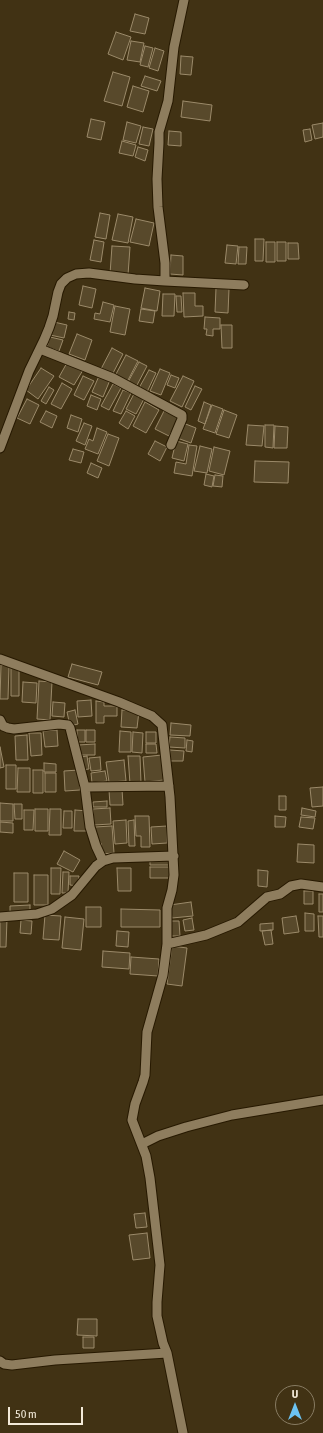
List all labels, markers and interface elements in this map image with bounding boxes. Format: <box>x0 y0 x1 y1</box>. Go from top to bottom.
north arrow <box>275 1385 315 1425</box>
text: U <box>292 1388 298 1400</box>
scale bar <box>10 1399 85 1425</box>
text: 50 m <box>15 1407 37 1421</box>

